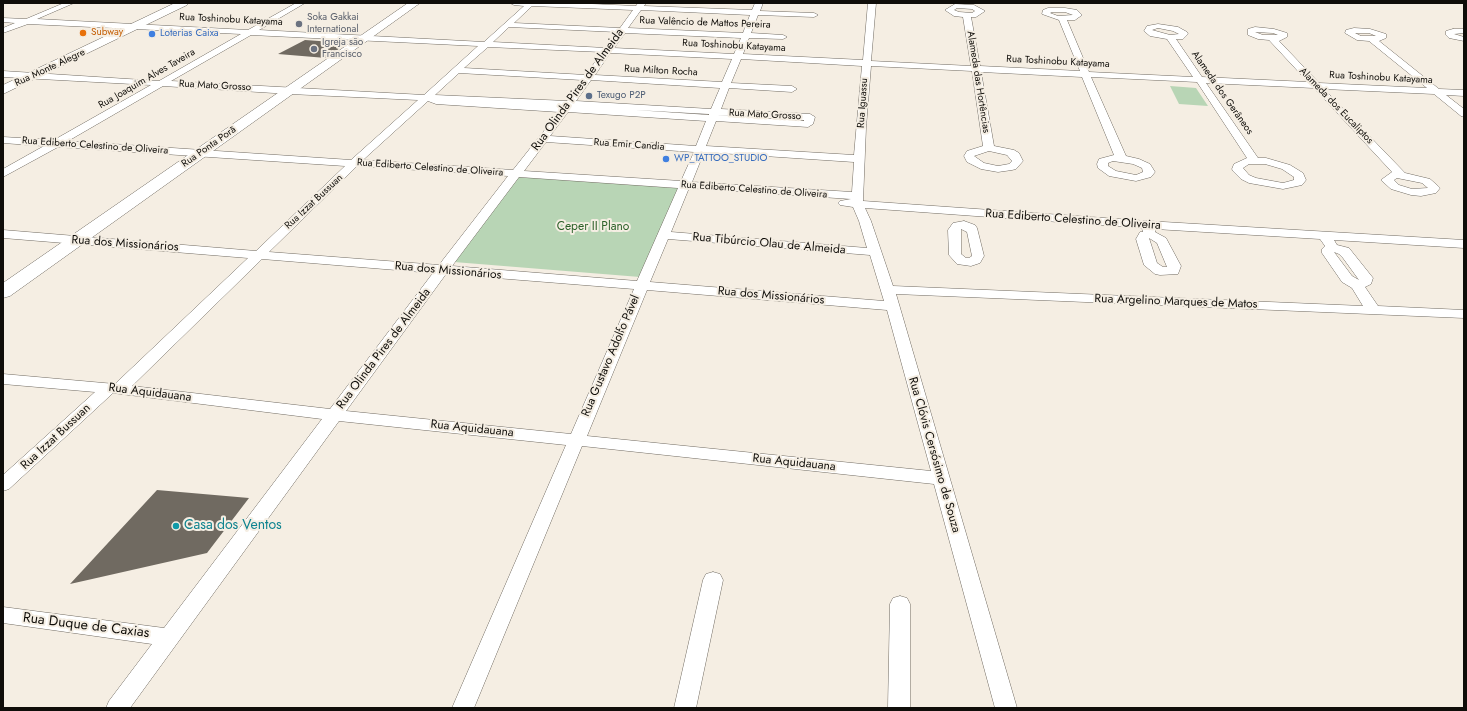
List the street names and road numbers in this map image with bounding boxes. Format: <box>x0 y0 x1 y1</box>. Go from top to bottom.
street label: Rua Toshinobu Katayama <box>179 11 283 29</box>
street label: Rua Valêncio de Mattos Pereira <box>639 15 771 31</box>
street label: Rua Olinda Pires de Almeida <box>529 26 627 154</box>
street label: Alameda das Hortências <box>964 30 992 134</box>
street label: Rua Toshinobu Katayama <box>682 37 786 55</box>
street label: Rua Monte Alegre <box>13 46 87 90</box>
street label: Rua Joaquim Alves Taveira <box>97 46 197 112</box>
street label: Alameda dos Gerâneos <box>1189 49 1255 137</box>
street label: Rua Toshinobu Katayama <box>1006 53 1110 71</box>
street label: Rua Milton Rocha <box>624 63 698 79</box>
street label: Alameda dos Eucaliptos <box>1297 65 1375 147</box>
street label: Rua Toshinobu Katayama <box>1329 69 1433 87</box>
street label: Rua Mato Grosso <box>179 78 251 94</box>
street label: Rua Iguassu <box>855 78 871 128</box>
street label: Rua Mato Grosso <box>729 107 801 123</box>
street label: Rua Ponta Porã <box>179 124 239 170</box>
street label: Rua Ediberto Celestino de Oliveira <box>21 135 169 157</box>
street label: Rua Emir Candia <box>593 137 665 153</box>
street label: Rua Ediberto Celestino de Oliveira <box>356 157 504 179</box>
street label: Rua Izzat Bussuan <box>282 172 346 232</box>
street label: Rua Ediberto Celestino de Oliveira <box>680 179 828 201</box>
street label: Rua Ediberto Celestino de Oliveira <box>985 207 1161 233</box>
street label: Rua Tibúrcio Olau de Almeida <box>692 230 846 258</box>
street label: Rua dos Missionários <box>71 233 179 255</box>
street label: Rua dos Missionários <box>394 259 502 283</box>
street label: Rua dos Missionários <box>717 284 825 308</box>
street label: Rua Olinda Pires de Almeida <box>334 286 434 412</box>
street label: Rua Argelino Marques de Matos <box>1094 292 1258 312</box>
street label: Rua Gustavo Adolfo Pável <box>579 293 643 419</box>
street label: Rua Clóvis Cersósimo de Souza <box>905 375 963 535</box>
street label: Rua Aquidauana <box>108 381 192 405</box>
street label: Rua Izzat Bussuan <box>18 401 94 473</box>
street label: Rua Aquidauana <box>430 417 514 441</box>
street label: Rua Aquidauana <box>752 451 836 475</box>
street label: Rua Duque de Caxias <box>22 610 150 642</box>

